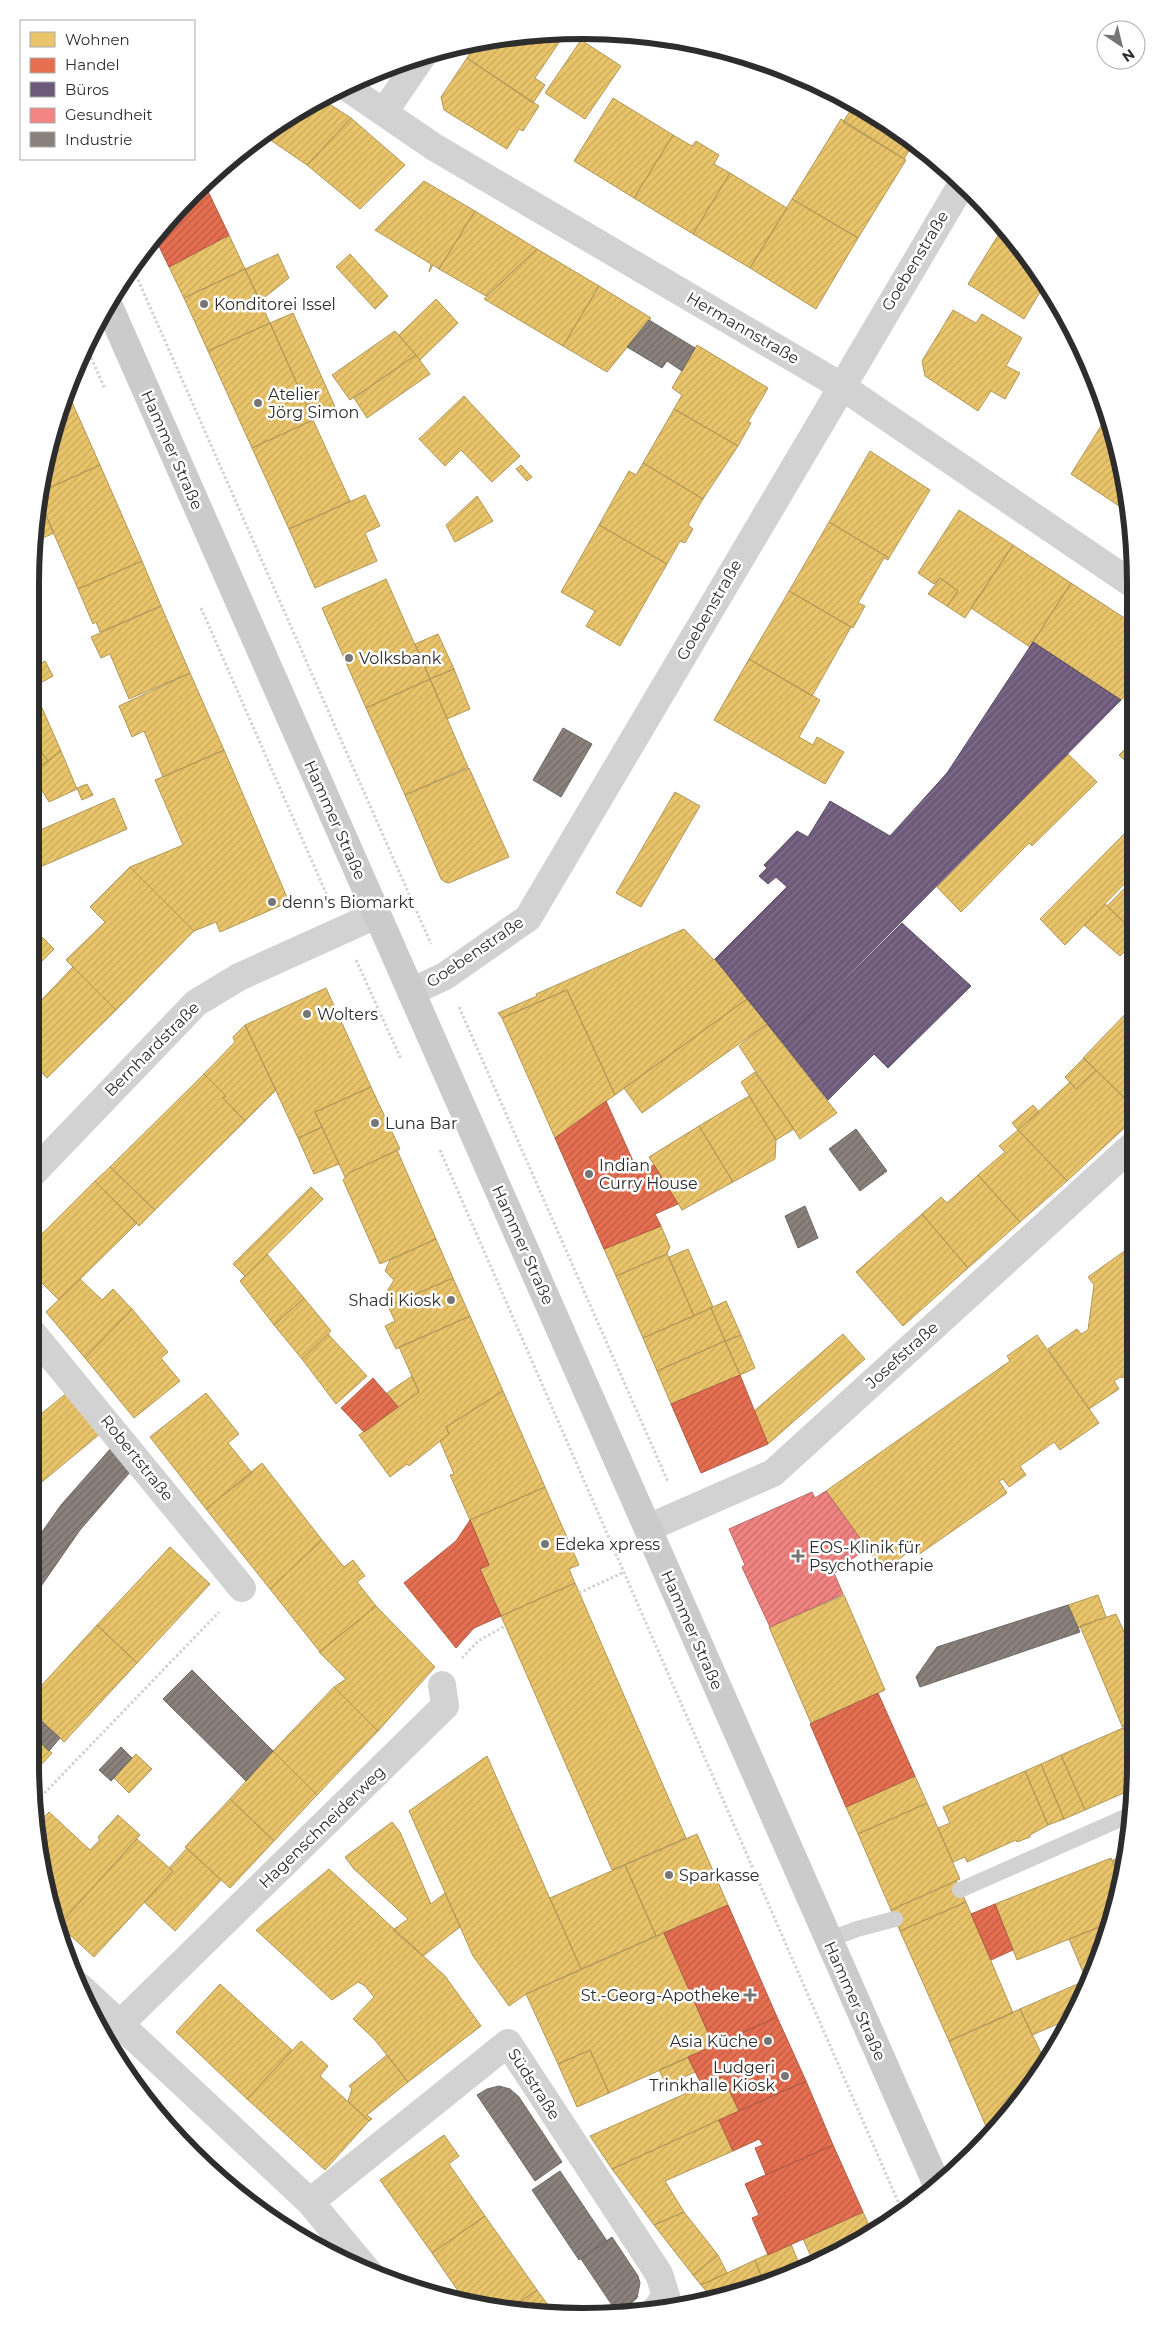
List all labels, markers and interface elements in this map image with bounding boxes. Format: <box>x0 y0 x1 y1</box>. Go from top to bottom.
legend <box>20 20 195 160</box>
north arrow <box>1096 20 1146 70</box>
text: Wohnen <box>65 30 130 49</box>
text: N <box>1119 45 1138 66</box>
text: Handel <box>65 55 119 74</box>
text: Büros <box>65 80 109 99</box>
text: Gesundheit <box>65 105 153 124</box>
text: Industrie <box>65 130 132 149</box>
street label: Goebenstraße <box>878 208 952 314</box>
street label: Hermannstraße <box>683 288 803 368</box>
place label: Konditorei Issel <box>214 295 336 314</box>
marker: Konditorei Issel <box>198 298 210 310</box>
place label: Atelier Jörg Simon <box>267 385 359 422</box>
street label: Hammer Straße <box>137 387 207 513</box>
marker: Atelier Jörg Simon <box>252 397 264 409</box>
street label: Goebenstraße <box>672 556 746 664</box>
place label: Volksbank <box>359 649 442 668</box>
marker: Volksbank <box>343 652 355 664</box>
street label: Hammer Straße <box>300 757 370 883</box>
place label: denn's Biomarkt <box>282 893 415 912</box>
marker: denn's Biomarkt <box>266 896 278 908</box>
street label: Goebenstraße <box>423 912 527 992</box>
street label: Bernhardstraße <box>101 998 203 1100</box>
place label: Wolters <box>317 1005 378 1024</box>
marker: Wolters <box>301 1008 313 1020</box>
place label: Luna Bar <box>385 1114 457 1133</box>
marker: Luna Bar <box>369 1117 381 1129</box>
place label: Indian Curry House <box>599 1156 698 1193</box>
marker: Indian Curry House <box>583 1168 595 1180</box>
street label: Hammer Straße <box>488 1182 558 1308</box>
place label: Shadi Kiosk <box>348 1291 441 1310</box>
marker: Shadi Kiosk <box>445 1294 457 1306</box>
street label: Josefstraße <box>861 1318 942 1393</box>
street label: Robertstraße <box>97 1411 177 1505</box>
place label: Edeka xpress <box>555 1535 660 1554</box>
marker: Edeka xpress <box>539 1538 551 1550</box>
place label: EOS-Klinik für Psychotherapie <box>809 1538 933 1575</box>
marker: EOS-Klinik für Psychotherapie <box>791 1549 805 1563</box>
street label: Hammer Straße <box>657 1567 727 1693</box>
street label: Hagenschneiderweg <box>255 1762 389 1892</box>
place label: Sparkasse <box>679 1866 760 1885</box>
marker: Sparkasse <box>663 1869 675 1881</box>
street label: Hammer Straße <box>820 1938 890 2064</box>
place label: St.-Georg-Apotheke <box>581 1986 740 2005</box>
marker: St.-Georg-Apotheke <box>744 1989 756 2001</box>
place label: Asia Küche <box>670 2032 758 2051</box>
marker: Asia Küche <box>762 2035 774 2047</box>
street label: Südstraße <box>504 2045 564 2123</box>
place label: Ludgeri Trinkhalle Kiosk <box>649 2058 775 2095</box>
marker: Ludgeri Trinkhalle Kiosk <box>779 2070 791 2082</box>

